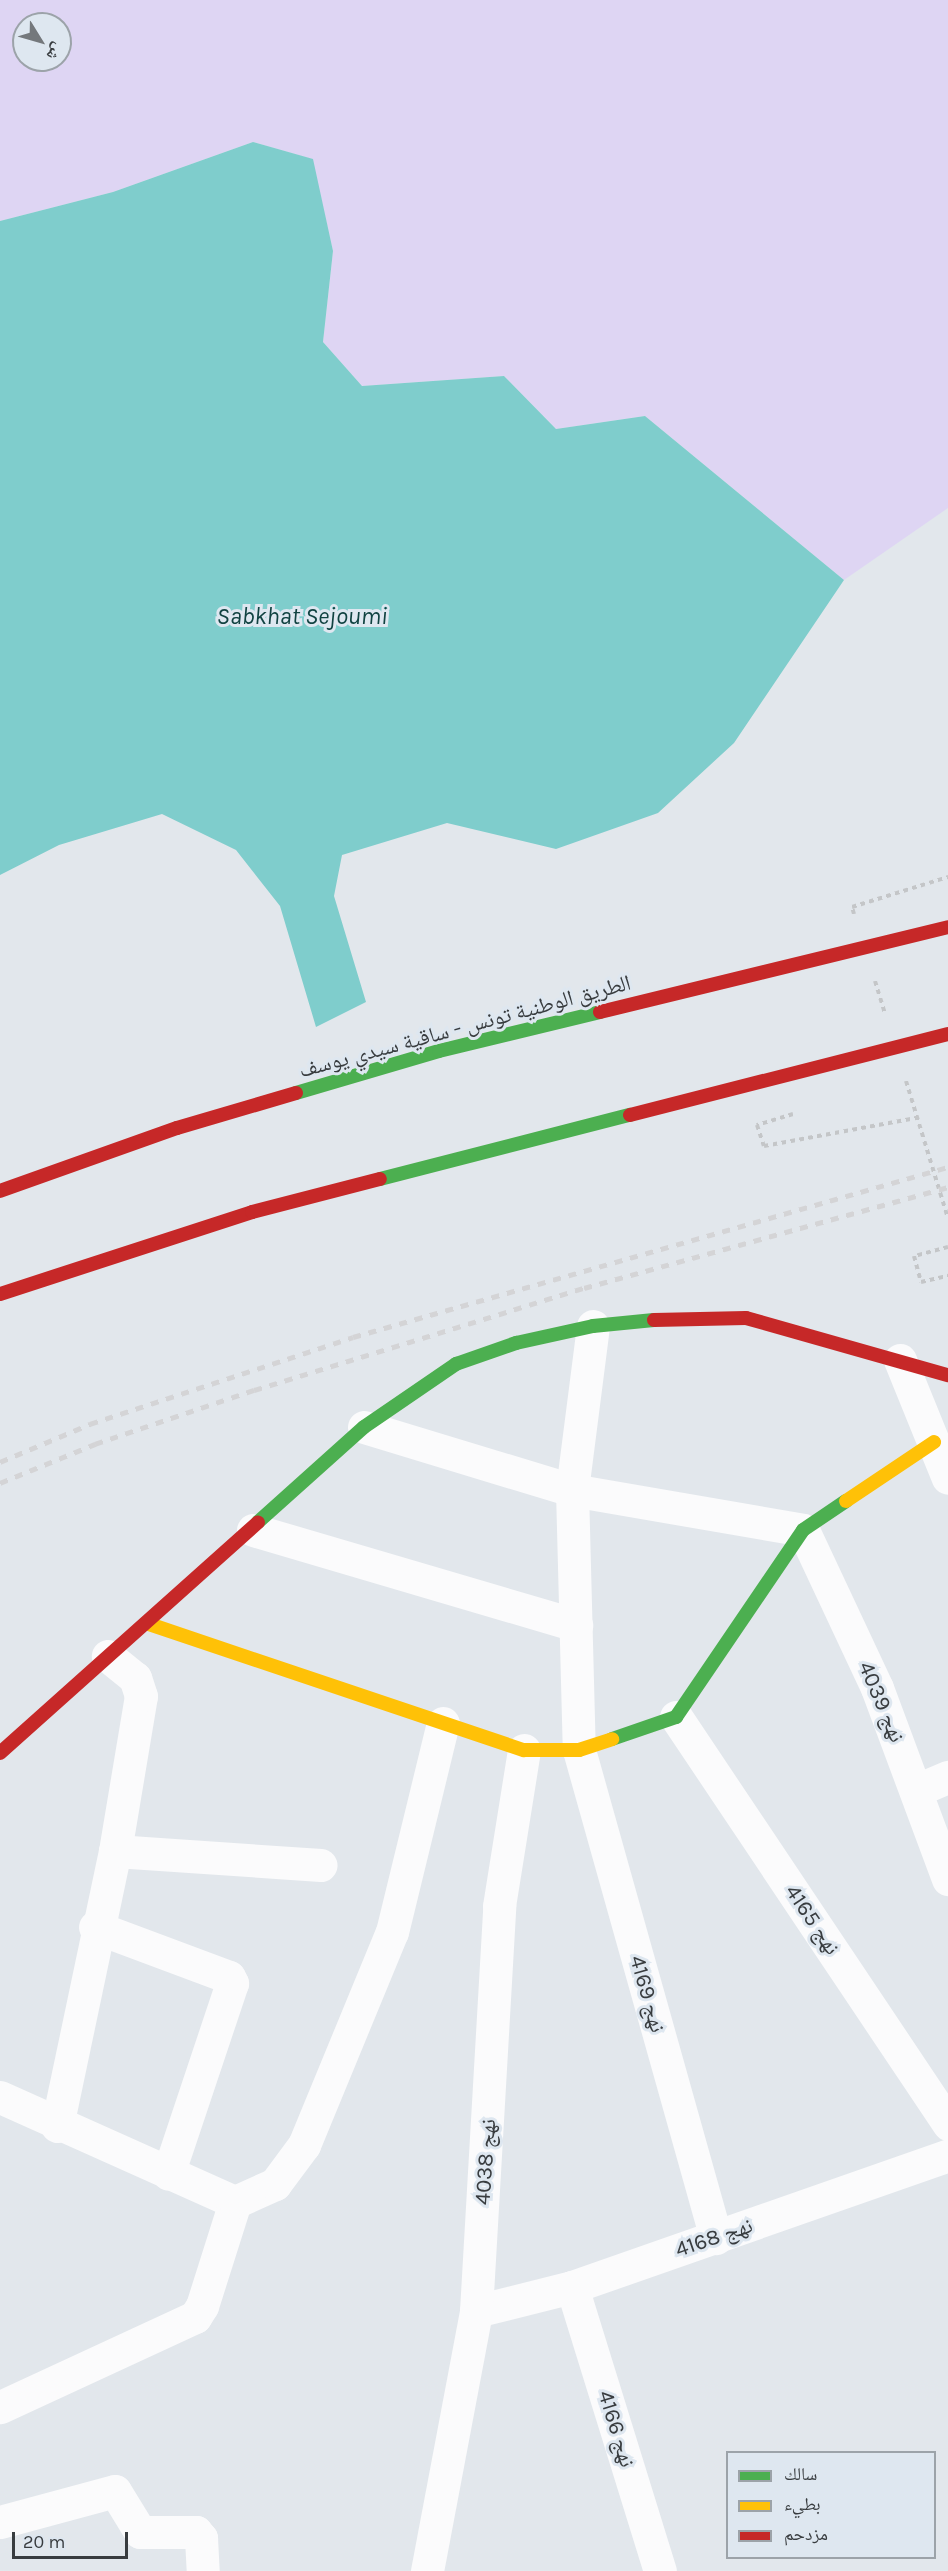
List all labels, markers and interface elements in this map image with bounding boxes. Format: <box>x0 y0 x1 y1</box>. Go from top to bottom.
north arrow <box>12 12 72 72</box>
text: ش <box>42 39 68 64</box>
water label: Sabkhat Sejoumi <box>217 603 387 631</box>
street label: الطريق الوطنية تونس - ساقية سيدي يوسف <box>296 970 634 1084</box>
street label: نهج 4039 <box>852 1658 910 1746</box>
street label: نهج 4165 <box>779 1880 845 1960</box>
street label: نهج 4169 <box>623 1952 671 2036</box>
street label: نهج 4038 <box>470 2118 502 2206</box>
street label: نهج 4168 <box>672 2212 756 2264</box>
street label: نهج 4166 <box>592 2387 640 2471</box>
legend <box>726 2451 936 2559</box>
text: سالك <box>784 2463 817 2485</box>
text: بطيء <box>784 2493 821 2515</box>
scale bar <box>15 2520 130 2558</box>
text: مزدحم <box>784 2523 828 2545</box>
text: 20 m <box>23 2531 65 2553</box>

